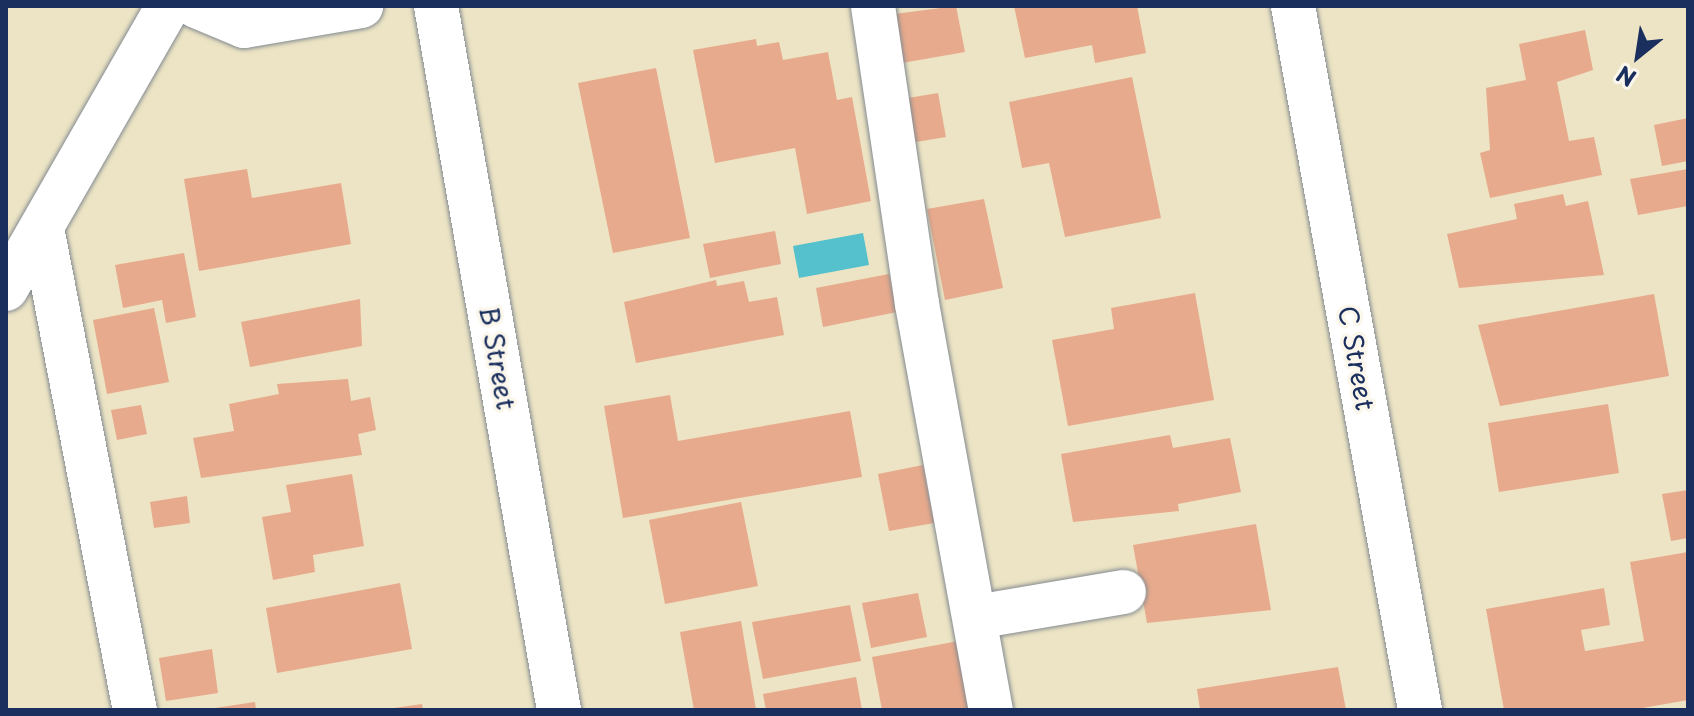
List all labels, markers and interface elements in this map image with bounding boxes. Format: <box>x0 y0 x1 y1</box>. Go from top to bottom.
north arrow <box>1598 16 1678 96</box>
text: N <box>1610 59 1642 96</box>
street label: C Street <box>1332 303 1382 413</box>
street label: B Street <box>474 304 522 412</box>

